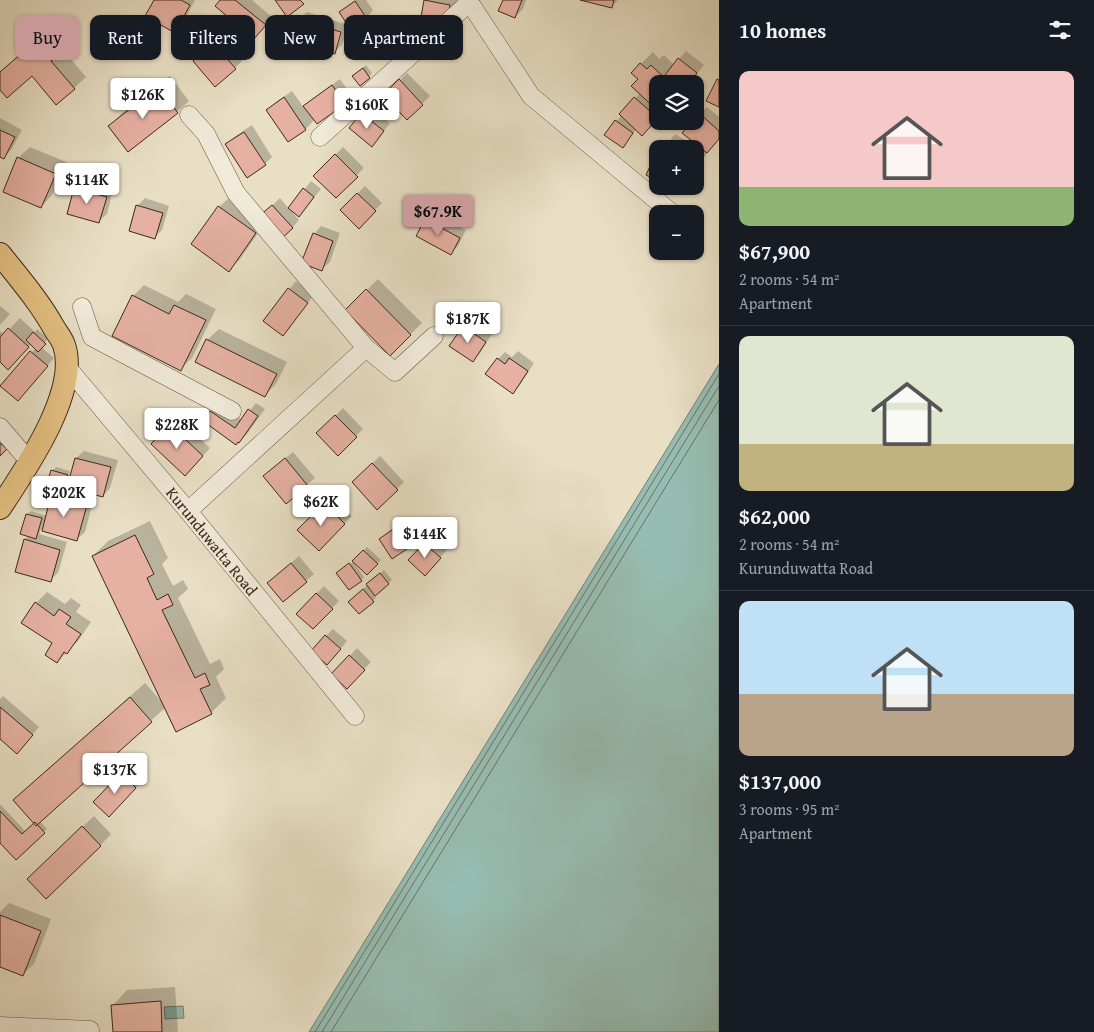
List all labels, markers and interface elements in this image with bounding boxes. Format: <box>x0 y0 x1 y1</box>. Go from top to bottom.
chip: Buy <box>15 15 80 60</box>
chip: Rent <box>90 15 161 60</box>
chip: Filters <box>171 15 255 60</box>
chip: New <box>265 15 334 60</box>
chip: Apartment <box>344 15 463 60</box>
text: 10 homes <box>739 15 826 46</box>
icon: filters <box>1046 16 1074 44</box>
map controls <box>649 75 704 260</box>
button: layers <box>649 75 704 130</box>
pin: $126K <box>108 78 178 120</box>
text: $126K <box>121 82 165 106</box>
pin: $160K <box>332 88 402 130</box>
text: $160K <box>345 92 389 116</box>
icon: home <box>862 103 952 193</box>
button: + <box>649 140 704 195</box>
pin: $114K <box>52 162 122 205</box>
text: $114K <box>65 167 109 191</box>
pin: $67.9K <box>397 194 479 237</box>
text: $67.9K <box>414 199 462 223</box>
button: − <box>649 205 704 260</box>
text: $67,900 <box>739 236 810 267</box>
text: 2 rooms · 54 m² <box>739 267 839 291</box>
text: Apartment <box>739 291 812 315</box>
pin: $187K <box>433 302 503 344</box>
text: $187K <box>446 306 490 330</box>
icon: home <box>862 369 952 459</box>
pin: $228K <box>142 408 212 450</box>
text: $228K <box>155 412 199 436</box>
pin: $202K <box>29 476 99 518</box>
text: $202K <box>42 480 86 504</box>
street label: Kurunduwatta Road <box>160 481 264 601</box>
pin: $62K <box>291 484 351 527</box>
text: $62K <box>304 489 338 513</box>
text: $62,000 <box>739 501 810 532</box>
pin: $144K <box>390 516 460 559</box>
text: $144K <box>403 521 447 545</box>
text: 2 rooms · 54 m² <box>739 532 839 556</box>
text: Kurunduwatta Road <box>739 556 873 580</box>
icon: home <box>862 634 952 724</box>
pin: $137K <box>80 752 150 795</box>
text: $137K <box>93 757 137 781</box>
text: $137,000 <box>739 766 821 797</box>
text: 3 rooms · 95 m² <box>739 797 839 821</box>
text: Apartment <box>739 821 812 845</box>

